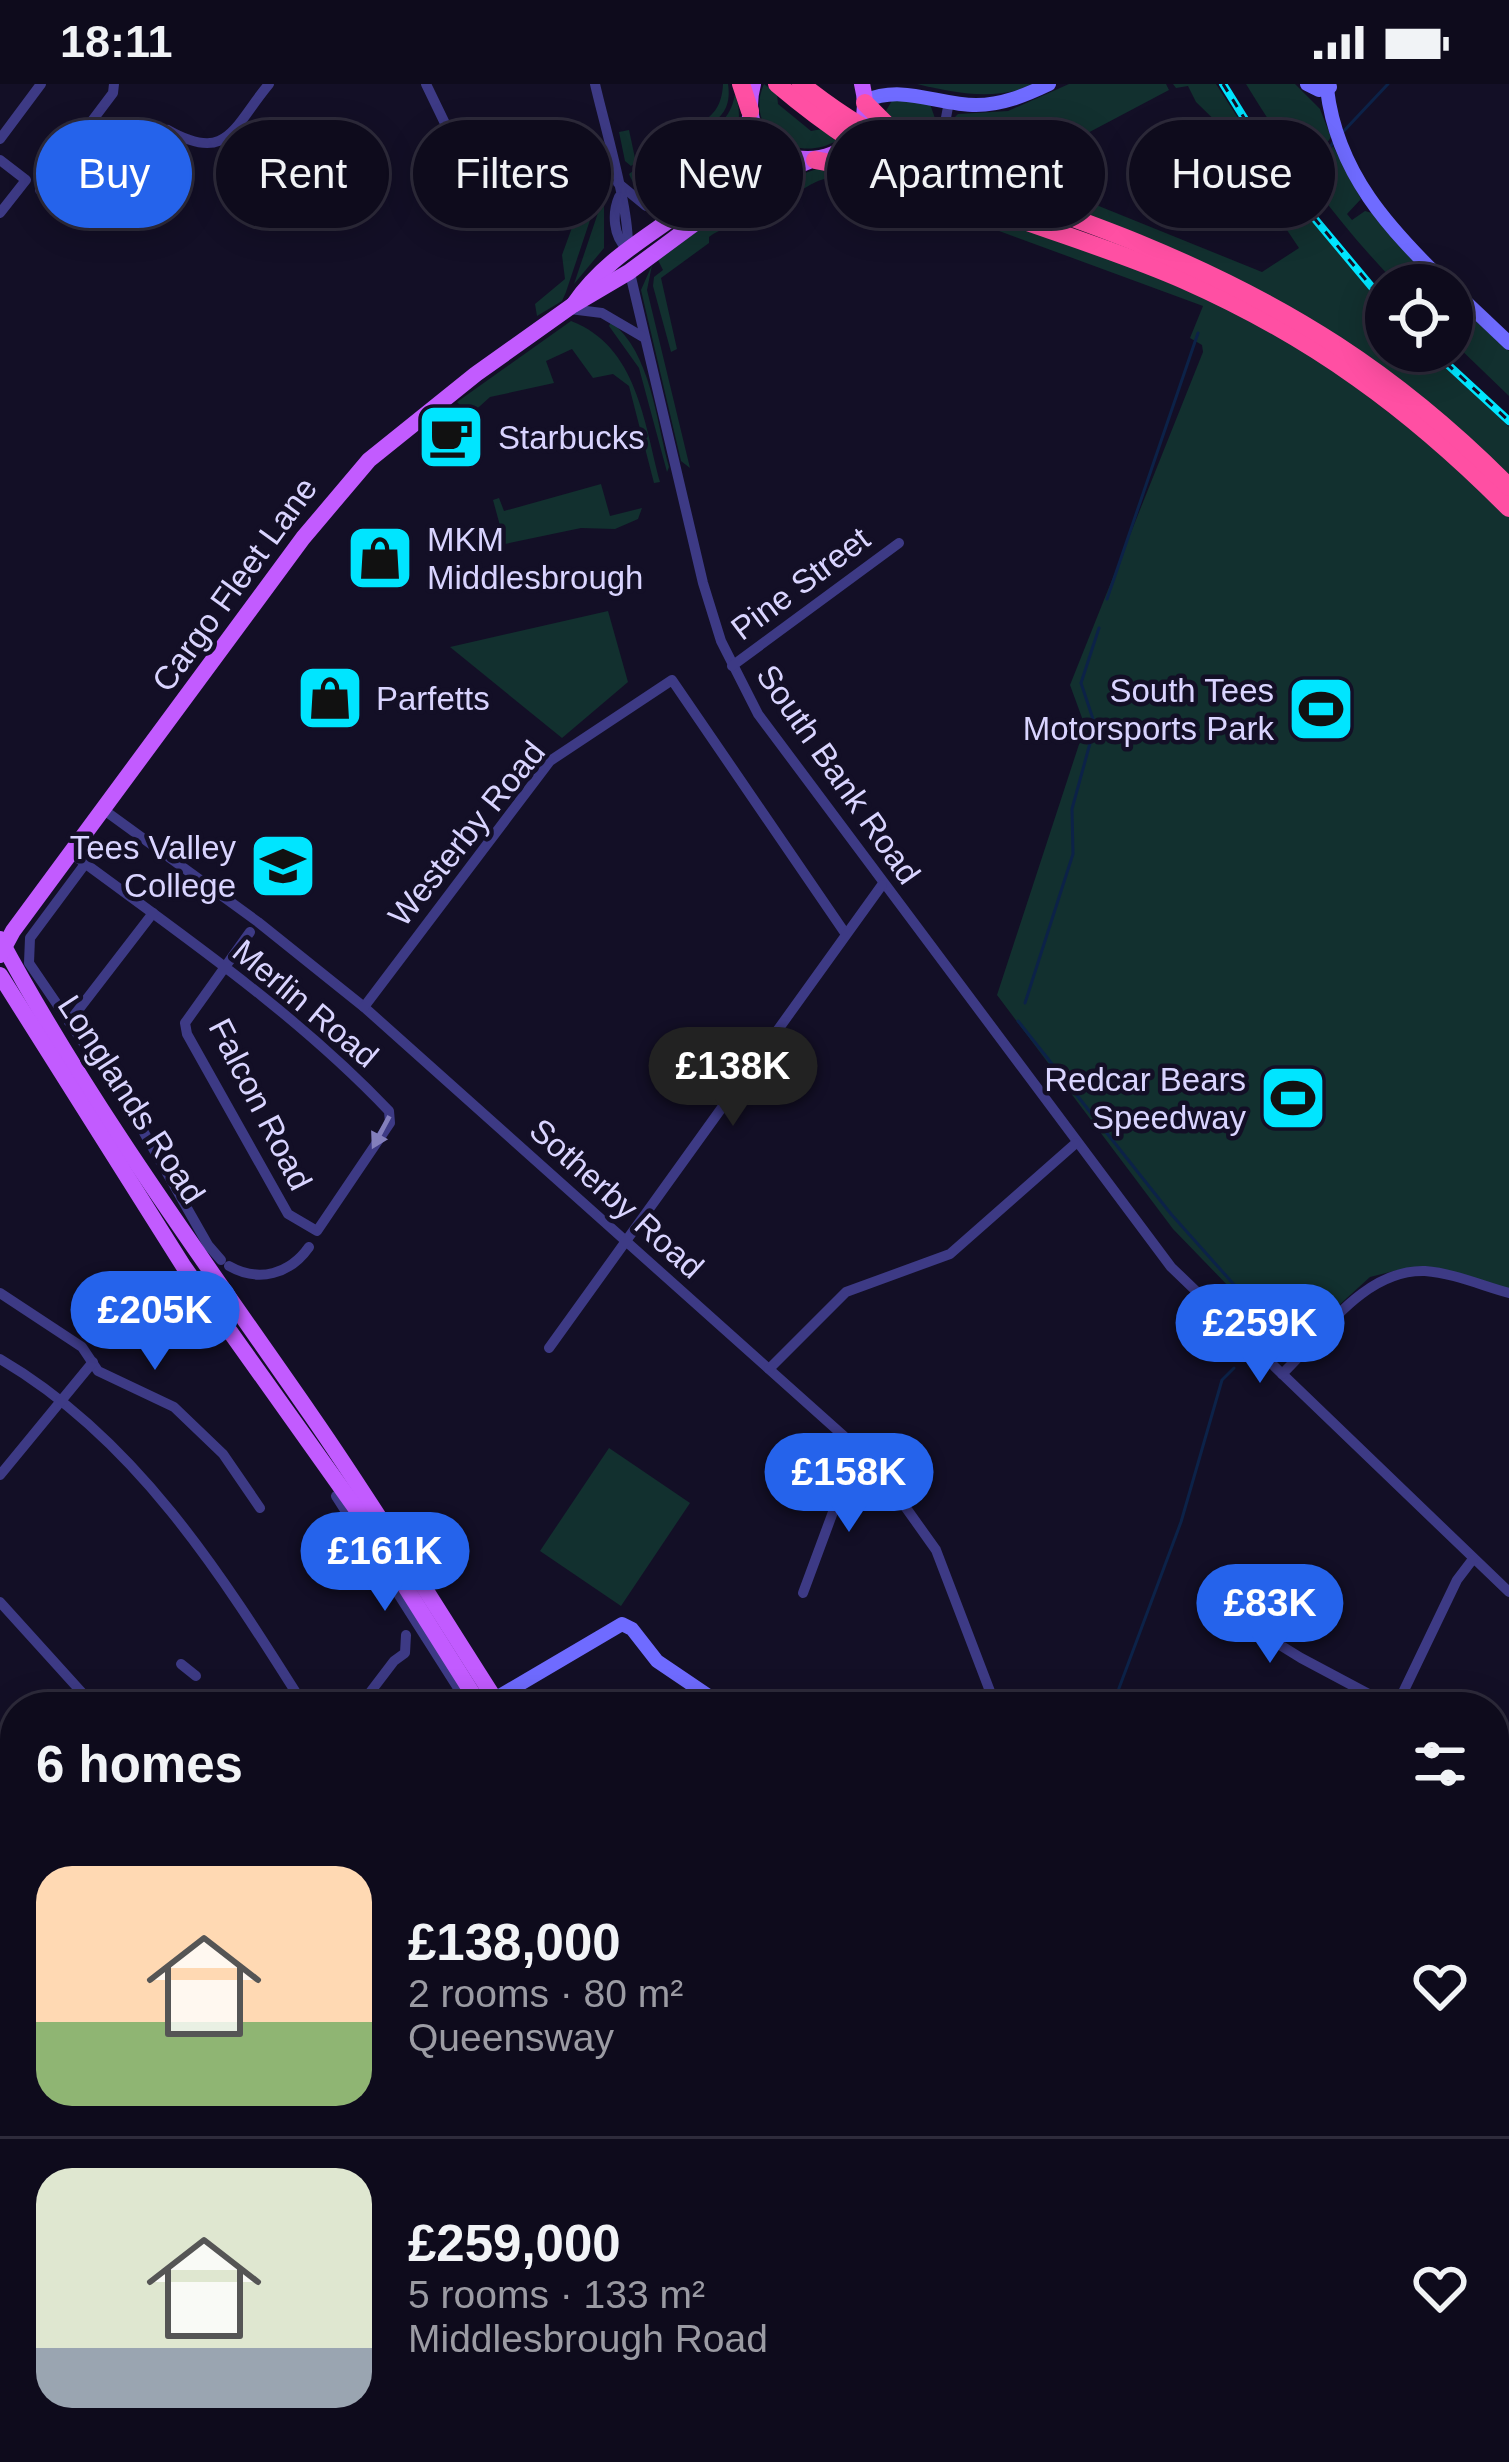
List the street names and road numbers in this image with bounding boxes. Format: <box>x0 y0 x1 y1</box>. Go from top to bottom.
street label: Cargo Fleet Lane <box>144 470 324 698</box>
street label: Pine Street <box>724 519 877 647</box>
street label: South Bank Road <box>749 658 928 891</box>
street label: Westerby Road <box>381 734 552 933</box>
street label: Merlin Road <box>226 932 386 1075</box>
street label: Longlands Road <box>51 988 213 1210</box>
street label: Falcon Road <box>202 1012 320 1196</box>
street label: Sotherby Road <box>522 1111 711 1286</box>

